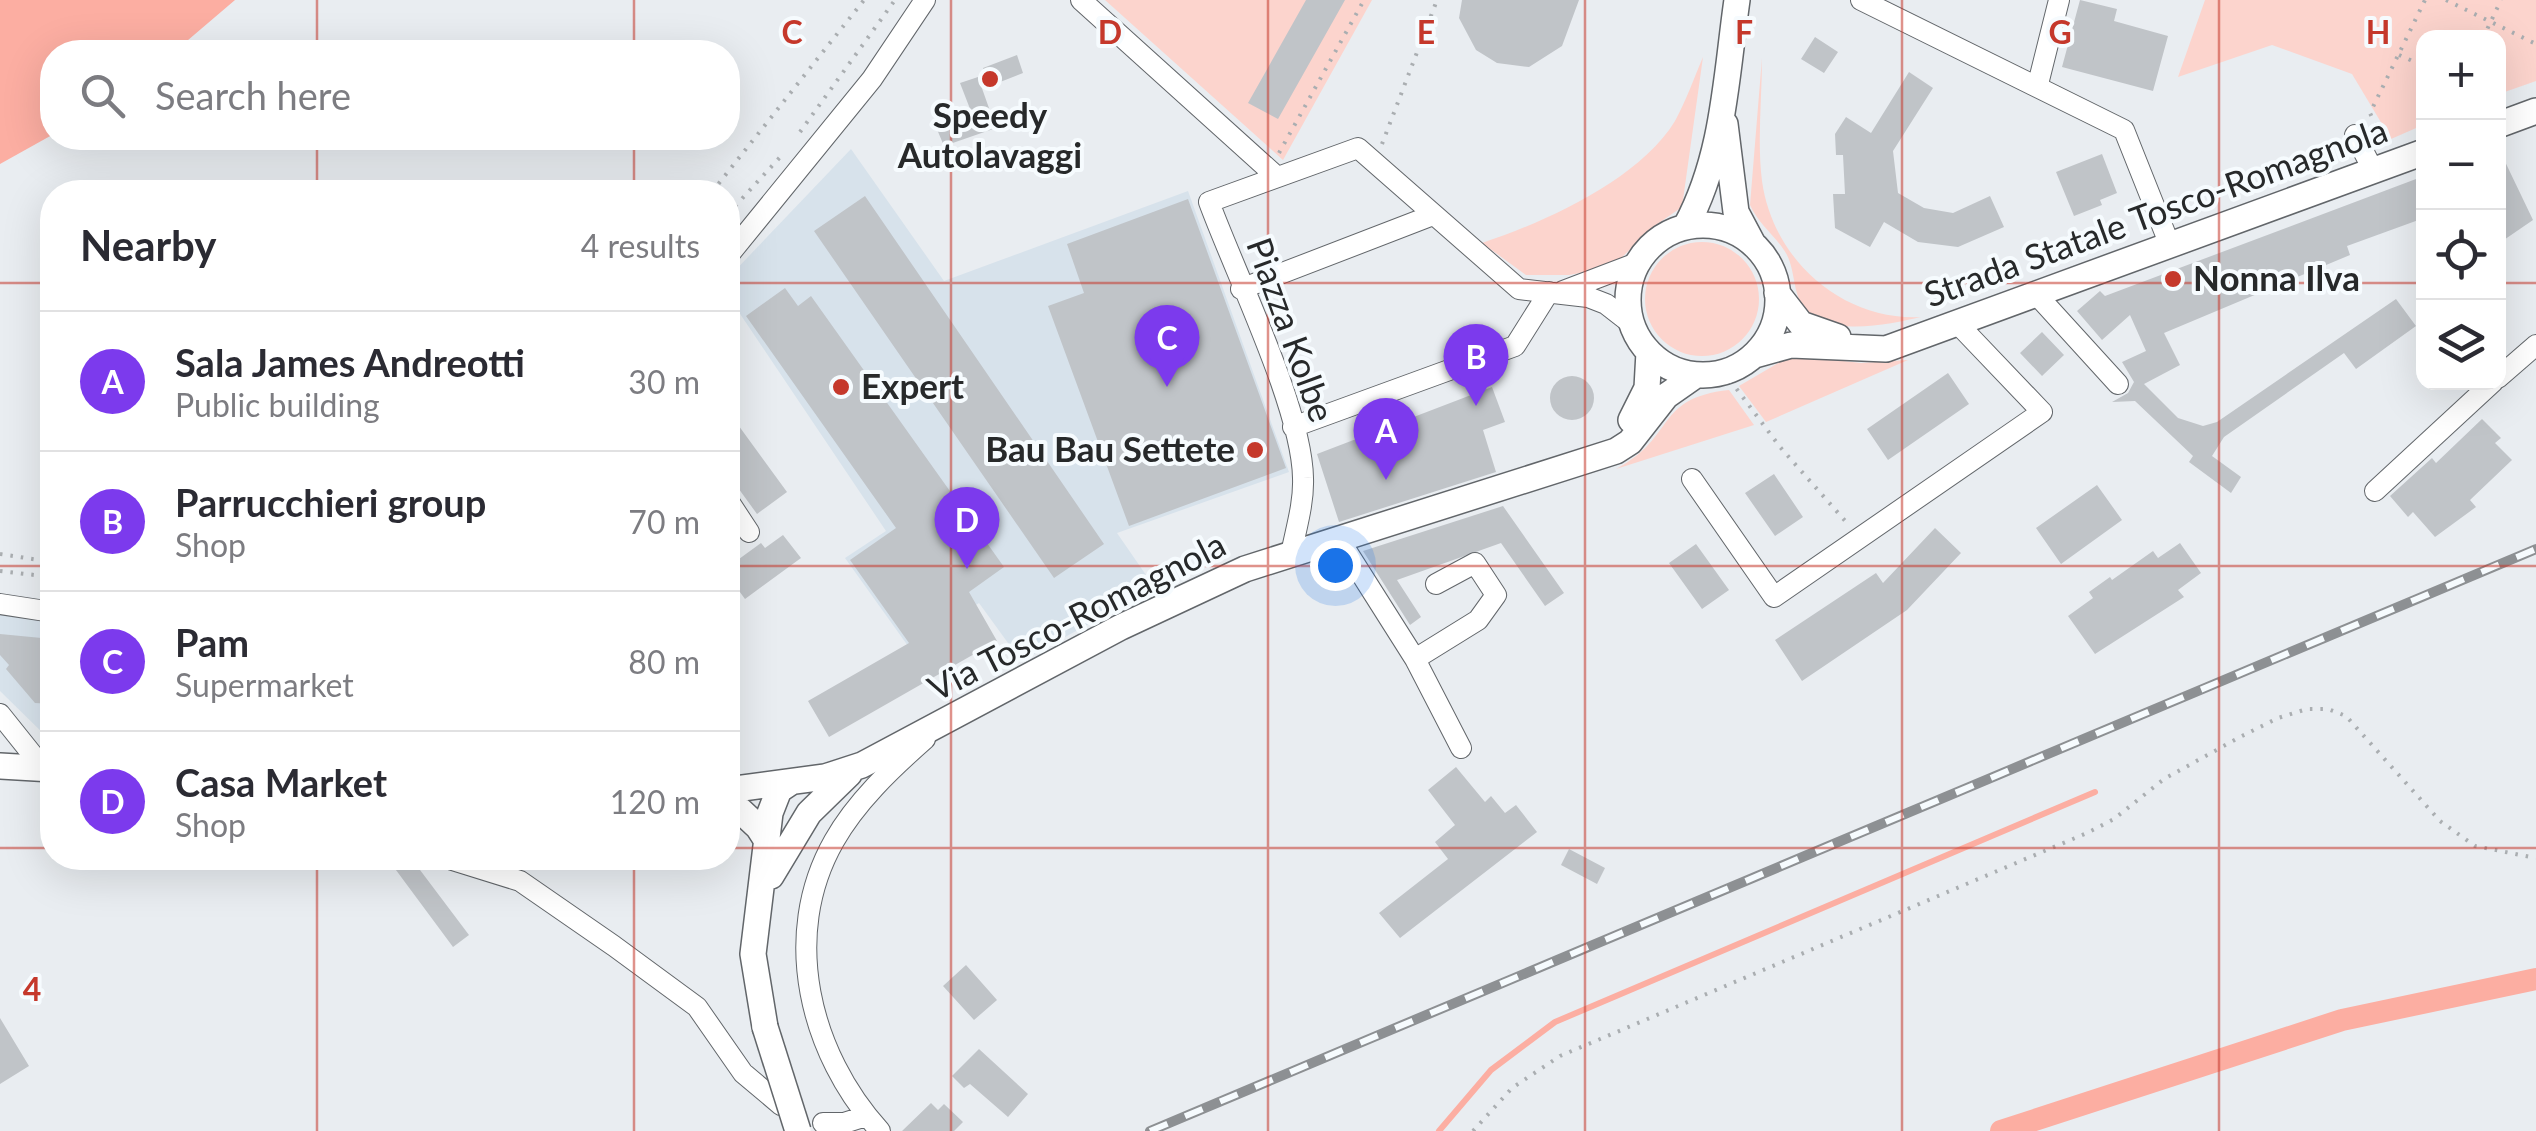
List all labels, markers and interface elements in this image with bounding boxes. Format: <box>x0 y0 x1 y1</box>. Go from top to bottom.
text: C <box>781 12 803 51</box>
text: D <box>1098 12 1122 51</box>
text: E <box>1417 12 1435 51</box>
text: F <box>1735 12 1753 51</box>
text: G <box>2048 12 2072 51</box>
text: H <box>2366 12 2390 51</box>
map controls <box>2416 30 2506 390</box>
button: + <box>2416 30 2506 120</box>
search box <box>40 40 740 150</box>
icon: search <box>75 68 130 123</box>
marker: Speedy Autolavaggi <box>979 68 1001 90</box>
text: Search here <box>155 72 351 118</box>
place label: Speedy Autolavaggi <box>897 93 1082 175</box>
street label: Strada Statale Tosco-Romagnola <box>1918 108 2393 315</box>
button: − <box>2416 120 2506 210</box>
button: locate <box>2416 210 2506 300</box>
text: Nearby <box>80 220 217 270</box>
text: 4 results <box>581 226 700 265</box>
street label: Piazza Kolbe <box>1239 232 1345 427</box>
place label: Nonna Ilva <box>2193 256 2360 298</box>
marker: Nonna Ilva <box>2162 268 2184 290</box>
button: layers <box>2416 300 2506 390</box>
pin: C <box>1134 304 1200 387</box>
pin: B <box>1444 324 1508 406</box>
text: Sala James Andreotti <box>175 339 525 385</box>
text: A <box>101 362 124 401</box>
text: 30 m <box>628 362 700 401</box>
place label: Expert <box>861 364 964 406</box>
marker: Expert <box>830 376 852 398</box>
text: Public building <box>175 385 380 424</box>
pin: A <box>1354 398 1418 480</box>
place label: Bau Bau Settete <box>985 427 1235 469</box>
marker: Bau Bau Settete <box>1244 439 1266 461</box>
text: Parrucchieri group <box>175 479 486 525</box>
pin: D <box>934 486 1000 569</box>
text: B <box>102 502 123 541</box>
text: 70 m <box>628 502 700 541</box>
street label: Via Tosco-Romagnola <box>920 522 1232 708</box>
text: Shop <box>175 525 246 564</box>
your location <box>1310 540 1361 591</box>
text: Pam <box>175 619 249 665</box>
text: C <box>102 642 123 681</box>
text: 80 m <box>628 642 700 681</box>
text: Supermarket <box>175 665 354 704</box>
text: Casa Market <box>175 759 387 805</box>
text: D <box>100 782 125 821</box>
text: 120 m <box>610 782 700 821</box>
text: Shop <box>175 805 246 844</box>
text: 4 <box>23 969 41 1008</box>

